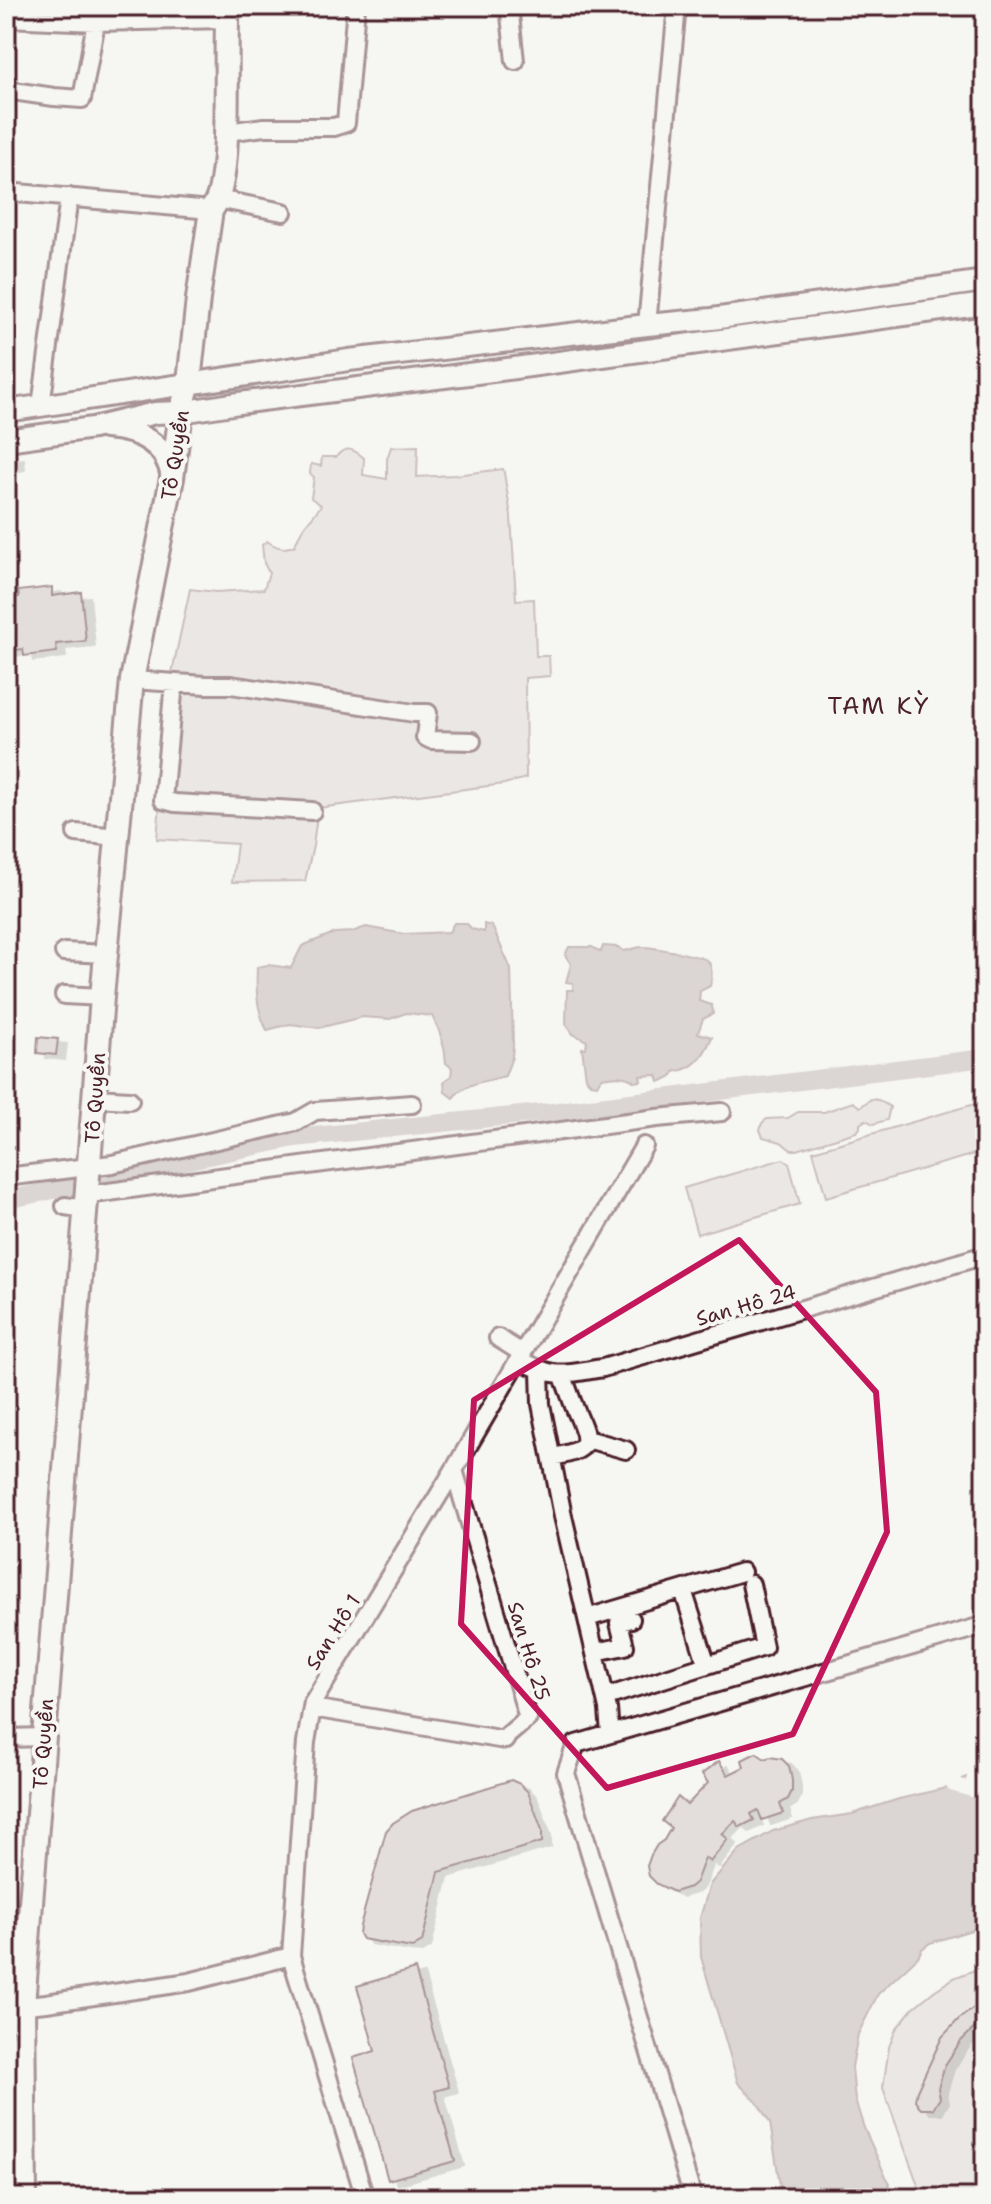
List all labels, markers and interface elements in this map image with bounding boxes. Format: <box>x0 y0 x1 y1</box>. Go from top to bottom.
street label: Tô Quyền <box>155 408 195 502</box>
district label: TAM KỲ <box>828 690 930 722</box>
street label: Tô Quyền <box>79 1052 111 1144</box>
street label: San Hô 24 <box>693 1278 799 1332</box>
street label: San Hô 1 <box>300 1589 366 1675</box>
street label: San Hô 25 <box>502 1599 556 1703</box>
street label: Tô Quyền <box>27 1698 59 1790</box>

